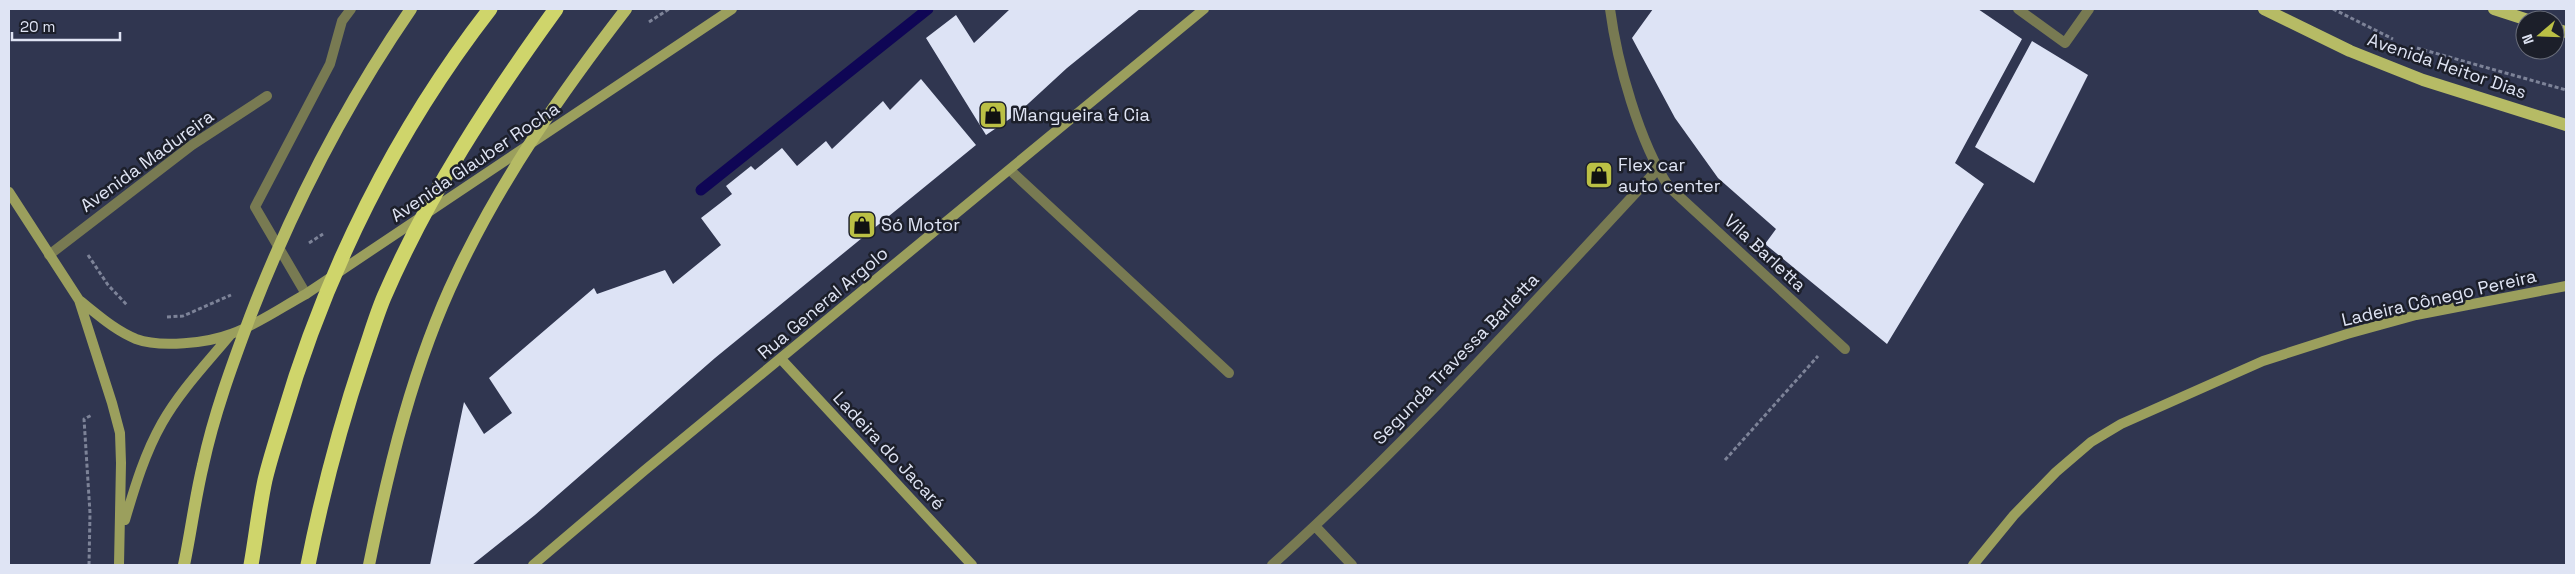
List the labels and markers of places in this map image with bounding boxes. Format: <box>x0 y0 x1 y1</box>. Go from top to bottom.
shop icon: Mangueira & Cia <box>978 100 1008 130</box>
place label: Mangueira & Cia <box>1012 103 1150 126</box>
place label: Flex car auto center <box>1618 153 1721 197</box>
shop icon: Flex car auto center <box>1584 160 1614 190</box>
shop icon: Só Motor <box>847 210 877 240</box>
place label: Só Motor <box>881 213 960 236</box>

